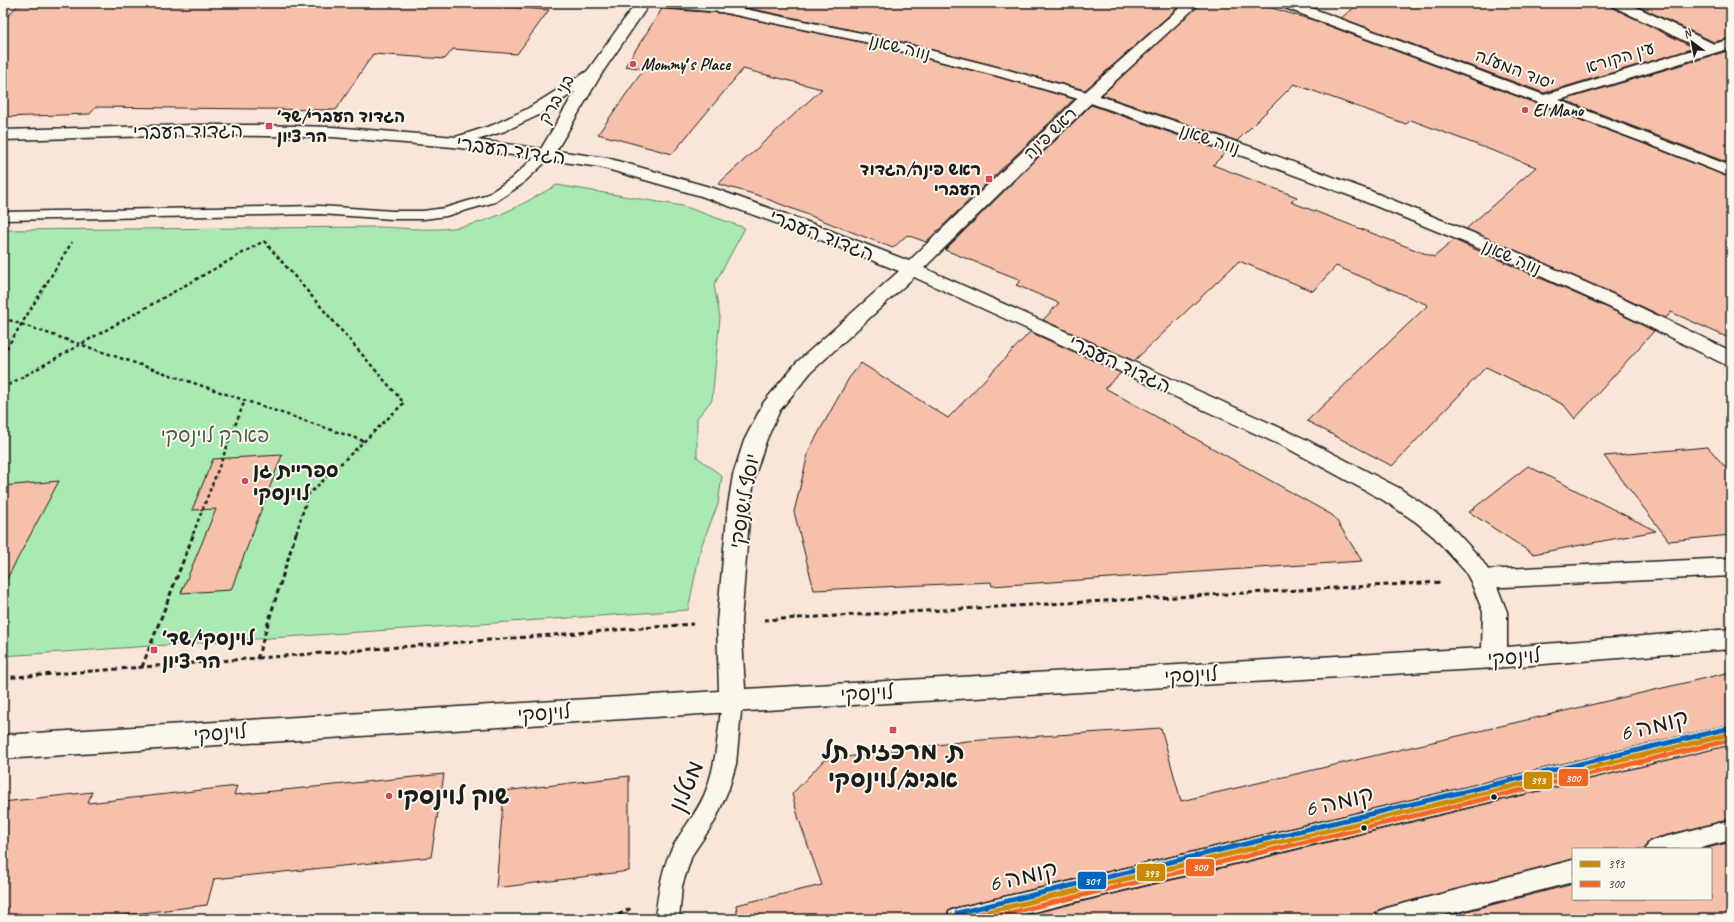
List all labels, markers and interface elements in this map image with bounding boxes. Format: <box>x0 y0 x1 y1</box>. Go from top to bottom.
north arrow <box>1672 22 1712 62</box>
text: N <box>1680 25 1695 41</box>
street label: נווה שאנן <box>867 30 932 65</box>
street label: עין הקורא <box>1583 37 1657 78</box>
street label: יסוד המעלה <box>1472 45 1558 94</box>
place label: Mommy׳s Place <box>641 54 731 75</box>
marker: Mommy׳s Place <box>628 59 638 69</box>
street label: בני ברק <box>534 71 579 128</box>
place label: El Mano <box>1533 100 1585 121</box>
street label: ראש פינה <box>1019 103 1081 164</box>
marker: El Mano <box>1520 105 1530 115</box>
place label: הגדוד העברי/שד׳ הר ציון <box>277 106 405 147</box>
street label: הגדוד העברי <box>133 118 243 145</box>
street label: נווה שאנן <box>1177 119 1243 159</box>
marker: הגדוד העברי/שד׳ הר ציון <box>264 121 274 131</box>
street label: הגדוד העברי <box>455 130 567 171</box>
place label: ראש פינה/הגדוד העברי <box>860 159 981 200</box>
marker: ראש פינה/הגדוד העברי <box>984 174 994 184</box>
street label: הגדוד העברי <box>766 204 878 267</box>
street label: נווה שאנן <box>1479 235 1544 280</box>
street label: הגדוד העברי <box>1065 330 1175 399</box>
park label: פארק לוינסקי <box>161 423 269 448</box>
street label: יוסף לישנסקי <box>724 452 765 551</box>
place label: ספריית גן לוינסקי <box>253 458 338 506</box>
marker: ספריית גן לוינסקי <box>240 476 250 486</box>
place label: לוינסקי/שד׳ הר ציון <box>162 626 255 674</box>
street label: לוינסקי <box>1487 643 1542 672</box>
marker: לוינסקי/שד׳ הר ציון <box>149 645 159 655</box>
street label: לוינסקי <box>1164 662 1219 689</box>
street label: לוינסקי <box>840 680 895 707</box>
street label: לוינסקי <box>517 699 572 728</box>
street label: קומה 6 <box>1616 702 1692 748</box>
street label: לוינסקי <box>193 719 248 748</box>
marker: ת. מרכזית תל אביב/לוינסקי <box>888 725 898 735</box>
place label: ת. מרכזית תל אביב/לוינסקי <box>821 736 965 794</box>
street label: מטלון <box>662 756 710 816</box>
line badge: 300 <box>1558 768 1589 787</box>
line badge: 393 <box>1523 771 1553 790</box>
text: 300 <box>1566 771 1581 785</box>
text: 393 <box>1531 773 1546 787</box>
street label: קומה 6 <box>1302 779 1376 823</box>
place label: שוק לוינסקי <box>397 781 510 811</box>
marker: שוק לוינסקי <box>384 791 394 801</box>
unlabelled marker <box>1489 792 1499 802</box>
unlabelled marker <box>1359 823 1369 833</box>
legend <box>1572 848 1712 900</box>
street label: קומה 6 <box>986 854 1060 898</box>
text: 393 <box>1608 856 1626 872</box>
line badge: 300 <box>1185 858 1215 877</box>
text: 300 <box>1193 860 1208 874</box>
line badge: 393 <box>1136 863 1166 882</box>
text: 393 <box>1144 866 1159 880</box>
line badge: 301 <box>1077 871 1107 890</box>
text: 301 <box>1085 874 1100 888</box>
text: 300 <box>1608 876 1626 892</box>

